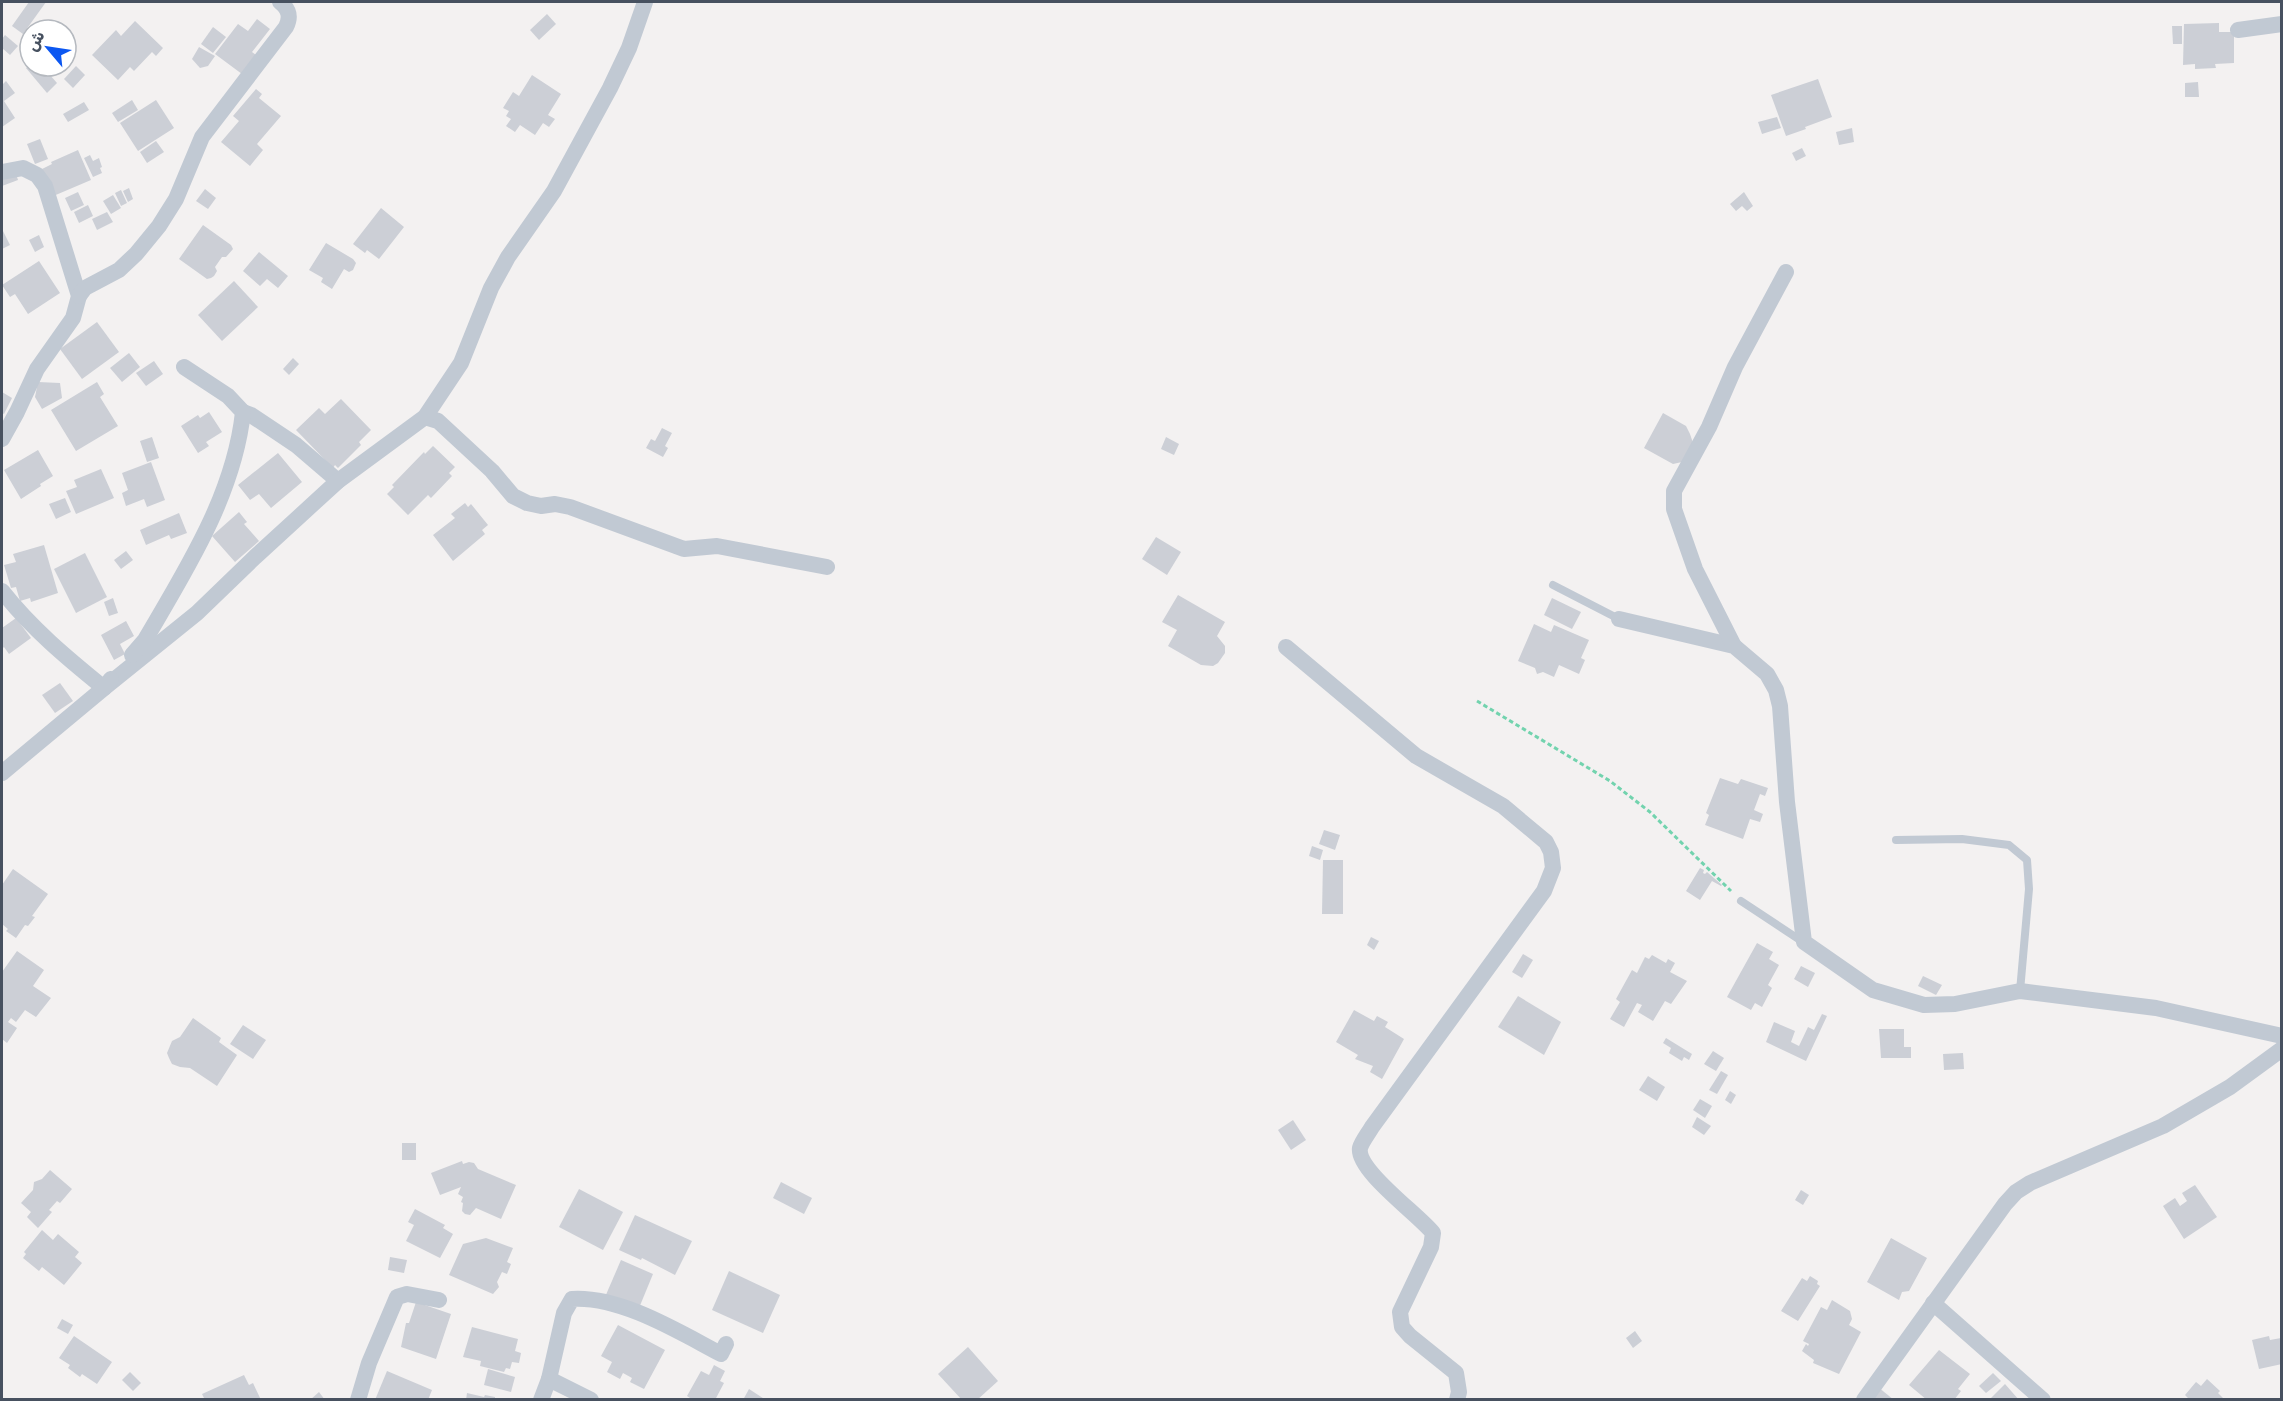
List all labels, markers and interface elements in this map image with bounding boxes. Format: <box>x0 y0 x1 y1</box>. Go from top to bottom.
north arrow <box>18 18 78 78</box>
text: ش <box>22 27 49 54</box>

